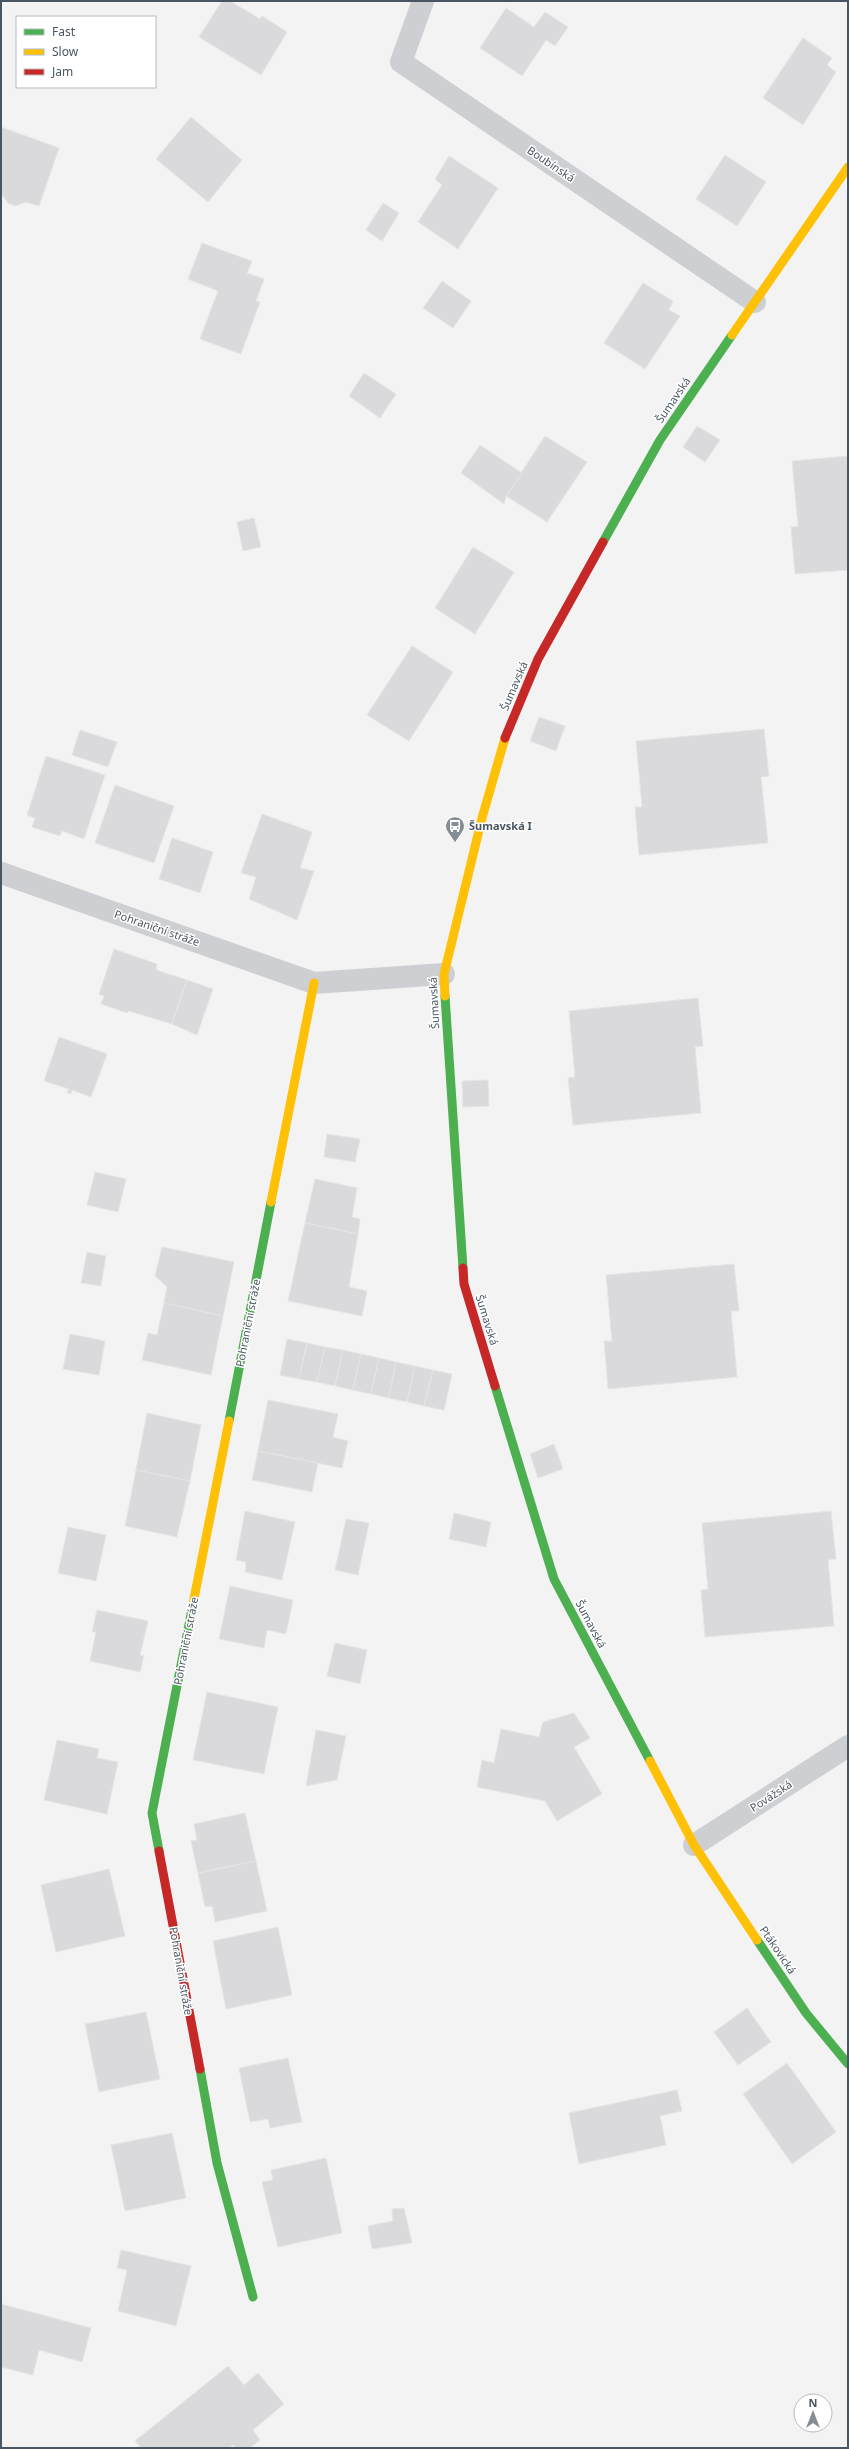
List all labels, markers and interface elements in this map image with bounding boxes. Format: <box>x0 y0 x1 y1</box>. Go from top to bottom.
legend <box>16 16 156 88</box>
text: Fast <box>52 23 76 40</box>
text: Slow <box>52 43 79 60</box>
text: Jam <box>51 63 73 80</box>
street label: Boubínská <box>525 142 578 185</box>
street label: Šumavská <box>652 374 693 426</box>
street label: Šumavská <box>496 659 531 713</box>
bus stop icon: Šumavská I <box>444 815 466 843</box>
place label: Šumavská I <box>469 818 532 833</box>
street label: Pohraniční stráže <box>113 906 202 949</box>
street label: Šumavská <box>425 977 442 1029</box>
street label: Pohraniční stráže <box>232 1278 263 1368</box>
street label: Šumavská <box>473 1293 502 1347</box>
street label: Pohraniční stráže <box>170 1596 201 1686</box>
street label: Šumavská <box>573 1597 610 1650</box>
street label: Povážská <box>747 1776 795 1815</box>
street label: Ptákovická <box>757 1923 800 1977</box>
street label: Pohraniční stráže <box>166 1926 197 2016</box>
north arrow <box>793 2393 833 2433</box>
text: N <box>809 2395 817 2410</box>

